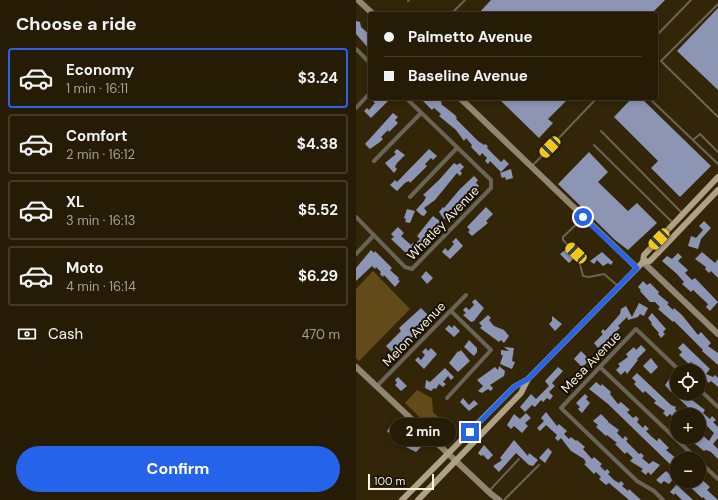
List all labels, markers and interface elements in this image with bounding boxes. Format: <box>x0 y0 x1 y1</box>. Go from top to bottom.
text: Choose a ride <box>16 12 137 36</box>
text: Palmetto Avenue <box>408 27 533 47</box>
icon: car <box>18 60 54 96</box>
text: Economy <box>66 60 134 80</box>
text: Baseline Avenue <box>408 66 528 86</box>
text: $3.24 <box>298 68 338 88</box>
text: 1 min · 16:11 <box>66 80 128 97</box>
icon: car <box>18 126 54 162</box>
text: Comfort <box>66 126 127 146</box>
text: $4.38 <box>297 134 338 154</box>
car <box>537 134 563 160</box>
text: 2 min · 16:12 <box>66 146 135 163</box>
street label: Whatley Avenue <box>403 182 483 264</box>
icon: car <box>18 192 54 228</box>
text: XL <box>66 192 84 212</box>
text: $5.52 <box>298 200 338 220</box>
route start <box>574 208 592 226</box>
text: 3 min · 16:13 <box>66 212 135 229</box>
car <box>646 226 672 252</box>
car <box>563 240 589 266</box>
icon: car <box>18 258 54 294</box>
text: Moto <box>66 258 104 278</box>
text: $6.29 <box>298 266 338 286</box>
text: 4 min · 16:14 <box>66 278 136 295</box>
street label: Melon Avenue <box>379 298 449 370</box>
icon: cash <box>16 323 38 345</box>
text: Cash <box>48 324 83 344</box>
text: 470 m <box>301 326 340 343</box>
street label: Mesa Avenue <box>557 327 625 397</box>
map controls <box>670 364 706 488</box>
button: locate <box>670 364 706 400</box>
button: + <box>670 408 706 444</box>
callout: 2 min <box>390 418 456 446</box>
text: 2 min <box>406 423 440 440</box>
route end <box>461 423 479 441</box>
button: Confirm <box>16 446 340 492</box>
button: − <box>670 452 706 488</box>
scale bar <box>368 472 434 491</box>
text: 100 m <box>374 474 405 488</box>

